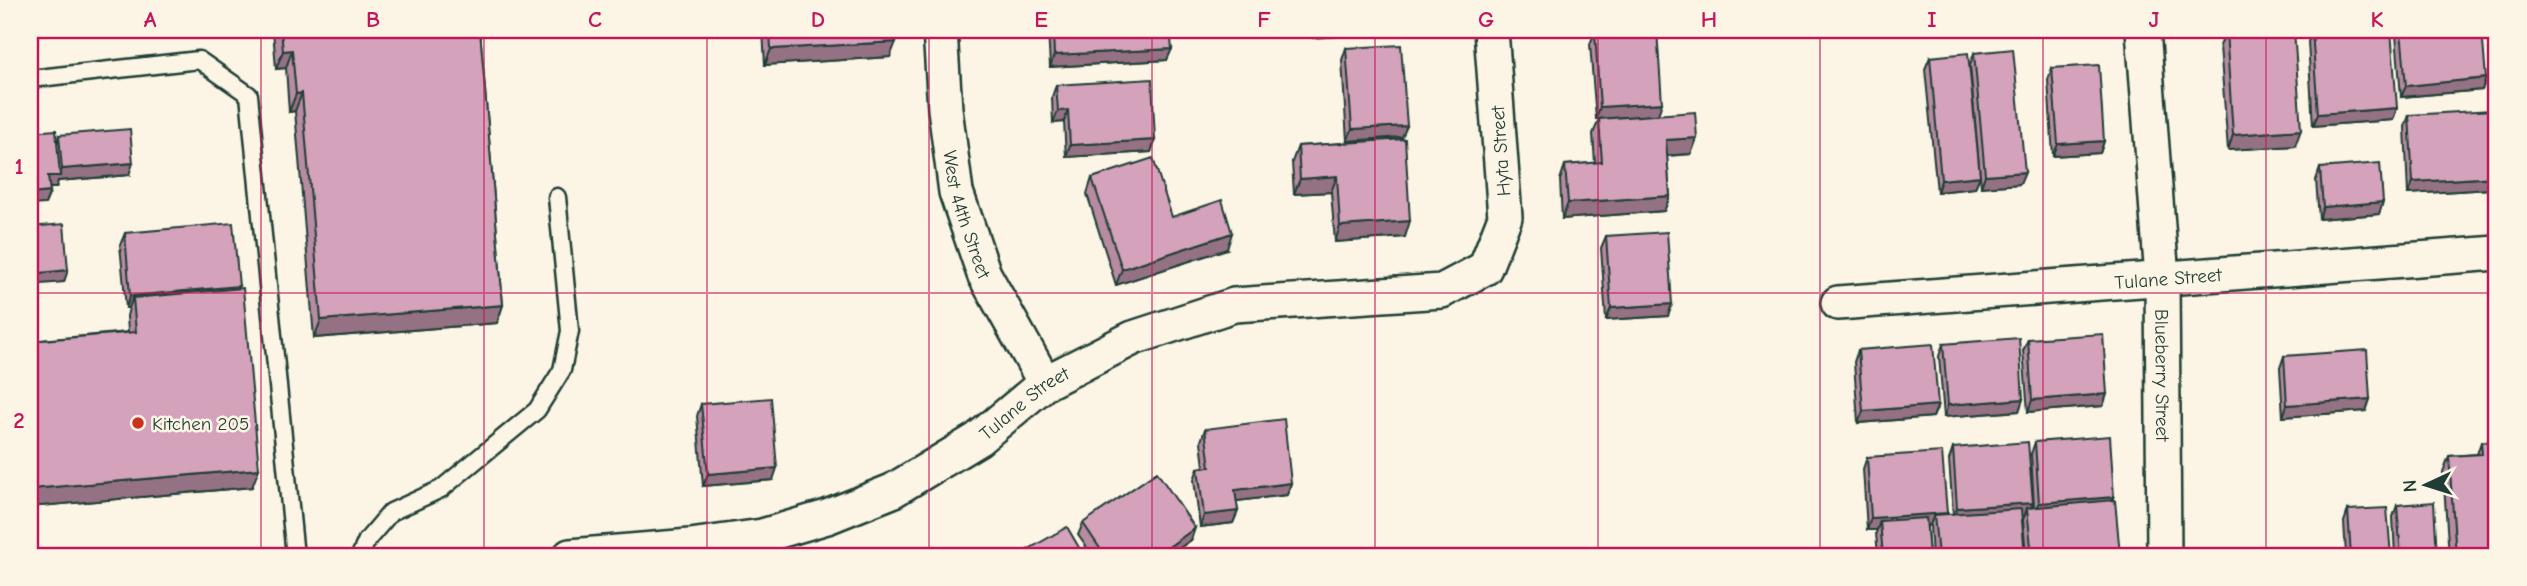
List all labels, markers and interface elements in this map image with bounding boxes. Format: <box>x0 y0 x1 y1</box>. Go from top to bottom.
text: A <box>144 6 157 33</box>
text: B <box>366 6 380 33</box>
text: C <box>588 6 602 33</box>
text: D <box>811 6 825 33</box>
text: E <box>1034 6 1048 33</box>
text: F <box>1257 6 1271 33</box>
text: G <box>1478 6 1494 33</box>
text: H <box>1701 6 1717 33</box>
text: I <box>1927 6 1937 33</box>
text: J <box>2149 6 2160 33</box>
text: K <box>2371 6 2384 33</box>
street label: Hyta Street <box>1487 104 1515 197</box>
street label: West 44th Street <box>939 149 995 284</box>
text: 1 <box>14 153 24 180</box>
street label: Tulane Street <box>2114 264 2223 294</box>
street label: Blueberry Street <box>2150 309 2173 442</box>
street label: Tulane Street <box>975 362 1073 445</box>
text: 2 <box>13 407 25 434</box>
place label: Kitchen 205 <box>152 413 249 435</box>
marker: Kitchen 205 <box>130 415 146 431</box>
north arrow <box>2390 449 2460 520</box>
text: N <box>2399 479 2421 493</box>

